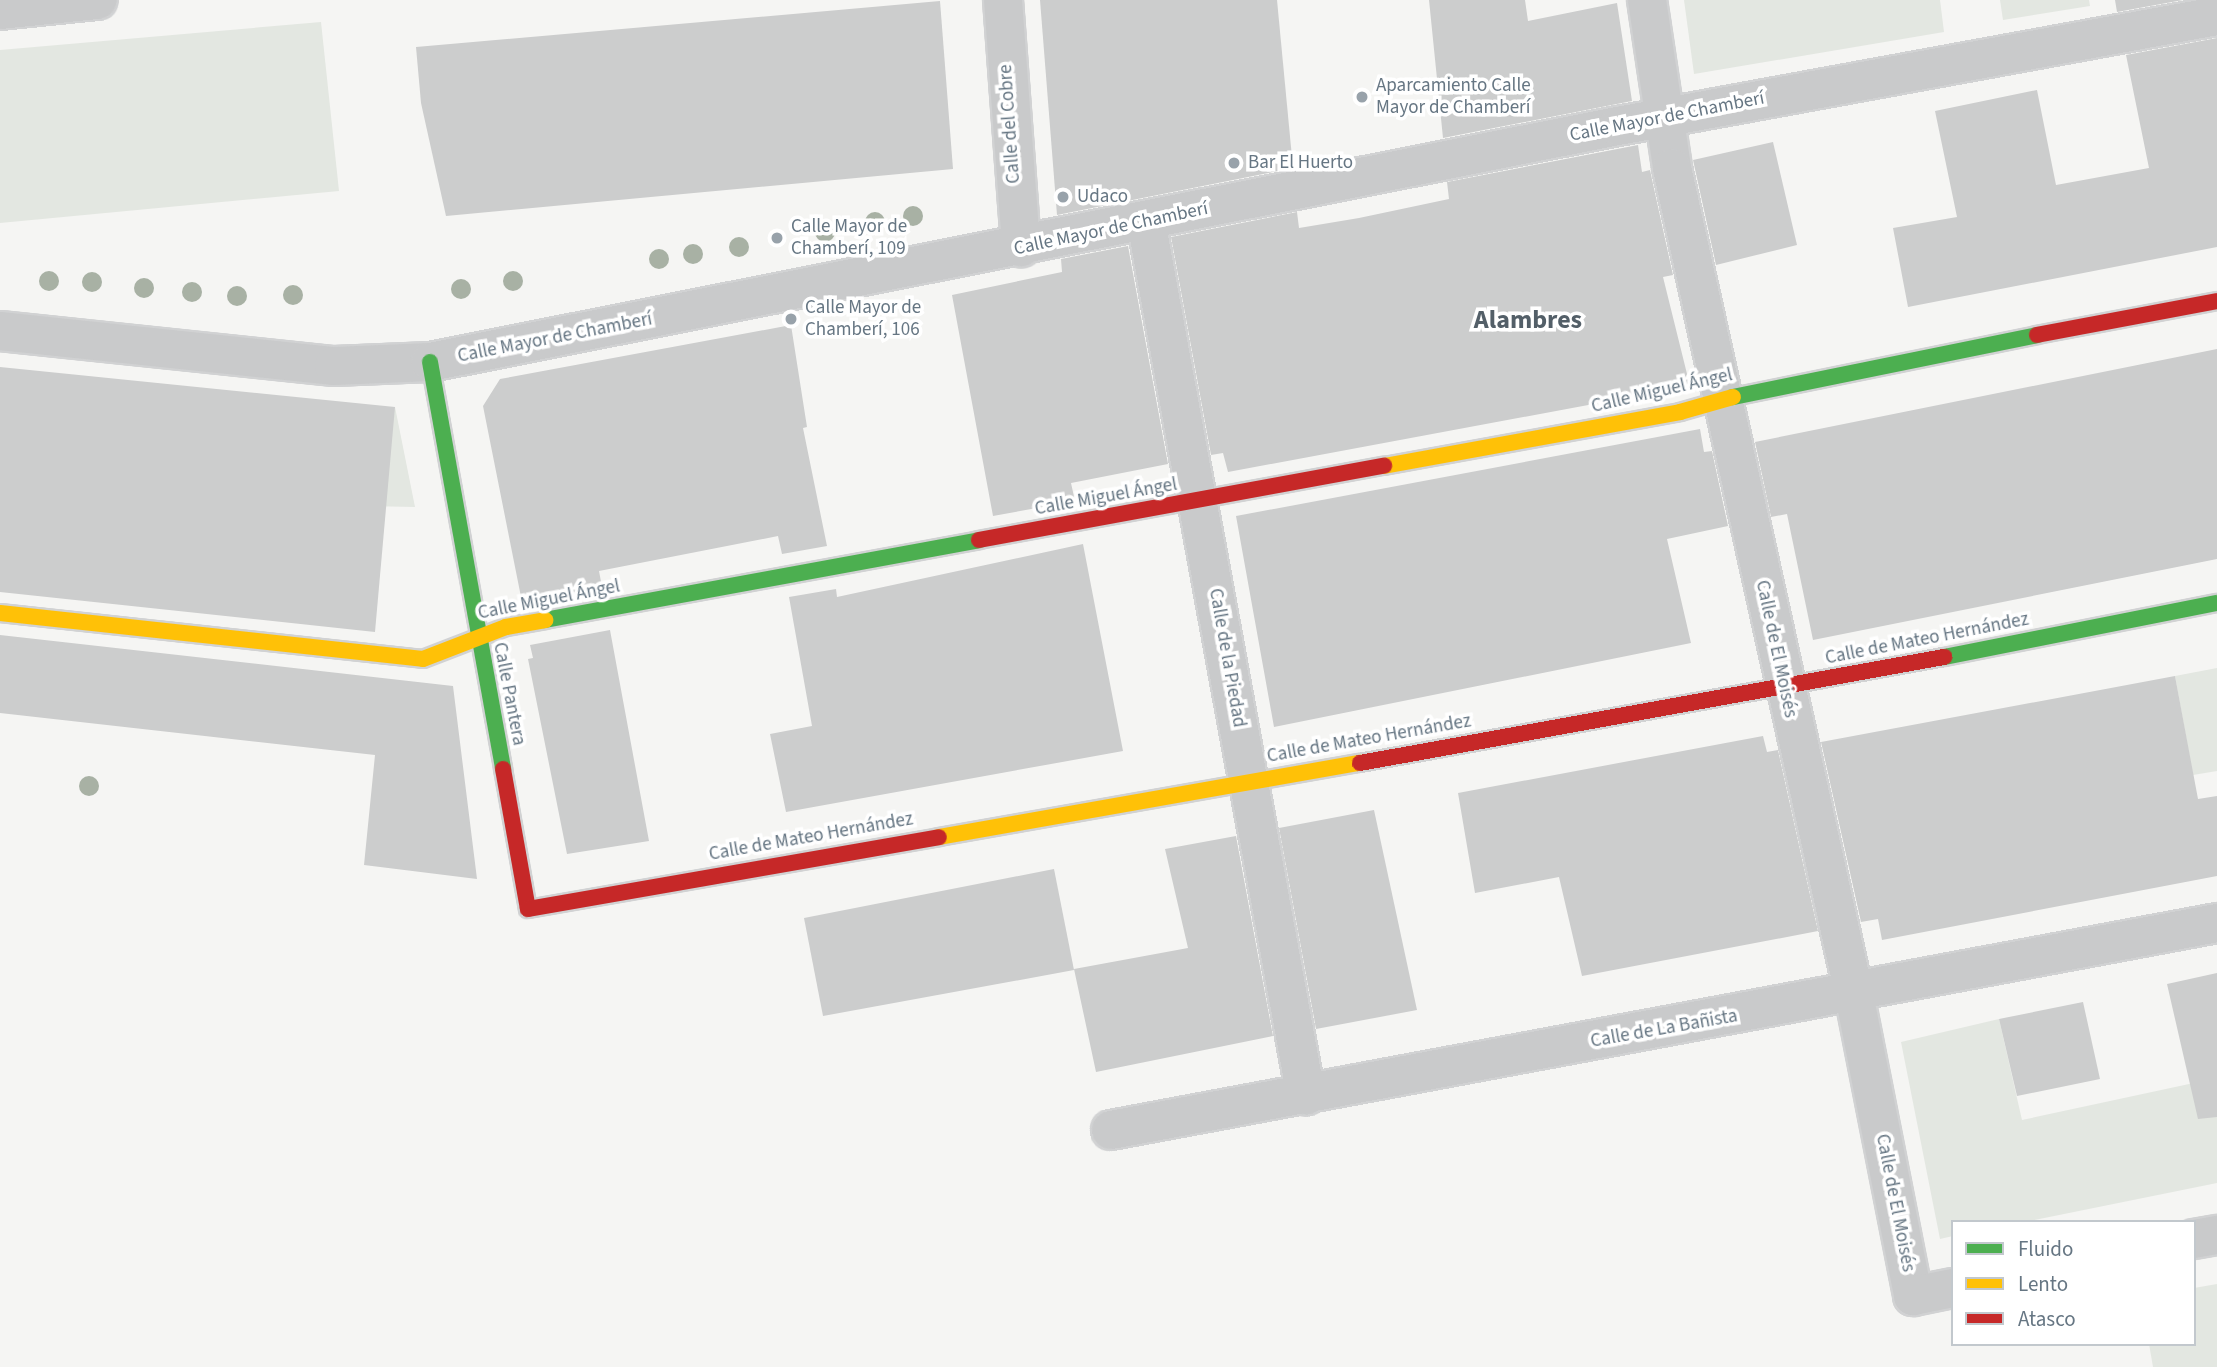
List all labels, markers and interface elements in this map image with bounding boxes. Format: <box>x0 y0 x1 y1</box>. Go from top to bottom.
street label: Calle del Cobre <box>994 64 1026 184</box>
place label: Aparcamiento Calle Mayor de Chamberí <box>1376 75 1531 119</box>
street label: Calle Mayor de Chamberí <box>1568 87 1766 147</box>
marker: Aparcamiento Calle Mayor de Chamberí <box>1354 89 1370 105</box>
place label: Bar El Huerto <box>1248 152 1353 174</box>
marker: Bar El Huerto <box>1226 155 1242 171</box>
place label: Udaco <box>1077 186 1128 208</box>
marker: Udaco <box>1055 189 1071 205</box>
street label: Calle Mayor de Chamberí <box>1012 197 1210 261</box>
place label: Calle Mayor de Chamberí, 109 <box>791 216 907 260</box>
marker: Calle Mayor de Chamberí, 109 <box>769 230 785 246</box>
place label: Calle Mayor de Chamberí, 106 <box>805 297 921 341</box>
district label: Alambres <box>1474 304 1582 336</box>
street label: Calle Mayor de Chamberí <box>456 308 654 368</box>
marker: Calle Mayor de Chamberí, 106 <box>783 311 799 327</box>
street label: Calle Miguel Ángel <box>1589 364 1735 418</box>
street label: Calle Miguel Ángel <box>1033 473 1179 521</box>
street label: Calle Miguel Ángel <box>476 575 622 625</box>
street label: Calle de El Moisés <box>1750 578 1802 720</box>
street label: Calle de la Piedad <box>1204 587 1250 729</box>
street label: Calle de Mateo Hernández <box>1823 608 2031 670</box>
street label: Calle Pantera <box>488 641 530 747</box>
street label: Calle de Mateo Hernández <box>1265 710 1473 768</box>
street label: Calle de Mateo Hernández <box>707 808 915 866</box>
street label: Calle de La Bañista <box>1589 1005 1739 1053</box>
street label: Calle de El Moisés <box>1870 1132 1920 1274</box>
legend <box>1951 1220 2196 1346</box>
text: Fluido <box>2018 1234 2073 1264</box>
text: Lento <box>2018 1269 2068 1299</box>
text: Atasco <box>2018 1304 2076 1334</box>

